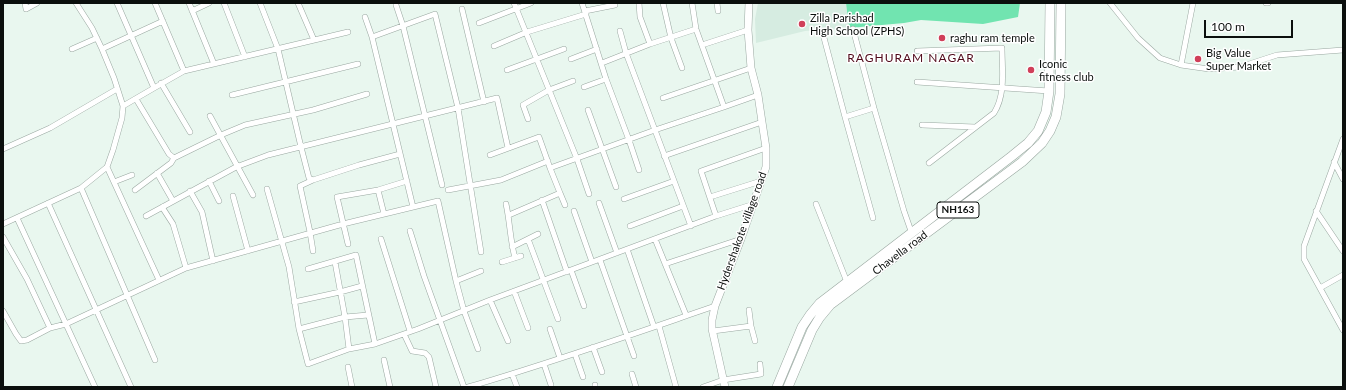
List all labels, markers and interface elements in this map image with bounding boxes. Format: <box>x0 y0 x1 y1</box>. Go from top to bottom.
place label: Zilla Parishad High School (ZPHS) <box>810 11 904 37</box>
scale bar <box>1206 12 1295 38</box>
marker: Zilla Parishad High School (ZPHS) <box>797 19 807 29</box>
text: 100 m <box>1211 19 1245 34</box>
place label: raghu ram temple <box>950 31 1035 45</box>
marker: raghu ram temple <box>937 33 947 43</box>
place label: Big Value Super Market <box>1206 46 1271 72</box>
district label: RAGHURAM NAGAR <box>847 51 975 65</box>
marker: Big Value Super Market <box>1193 54 1203 64</box>
place label: Iconic fitness club <box>1039 57 1094 83</box>
marker: Iconic fitness club <box>1026 65 1036 75</box>
street label: Hydershakote village road <box>714 170 770 292</box>
road number: NH163 <box>937 202 979 218</box>
street label: Chavella road <box>870 228 930 278</box>

